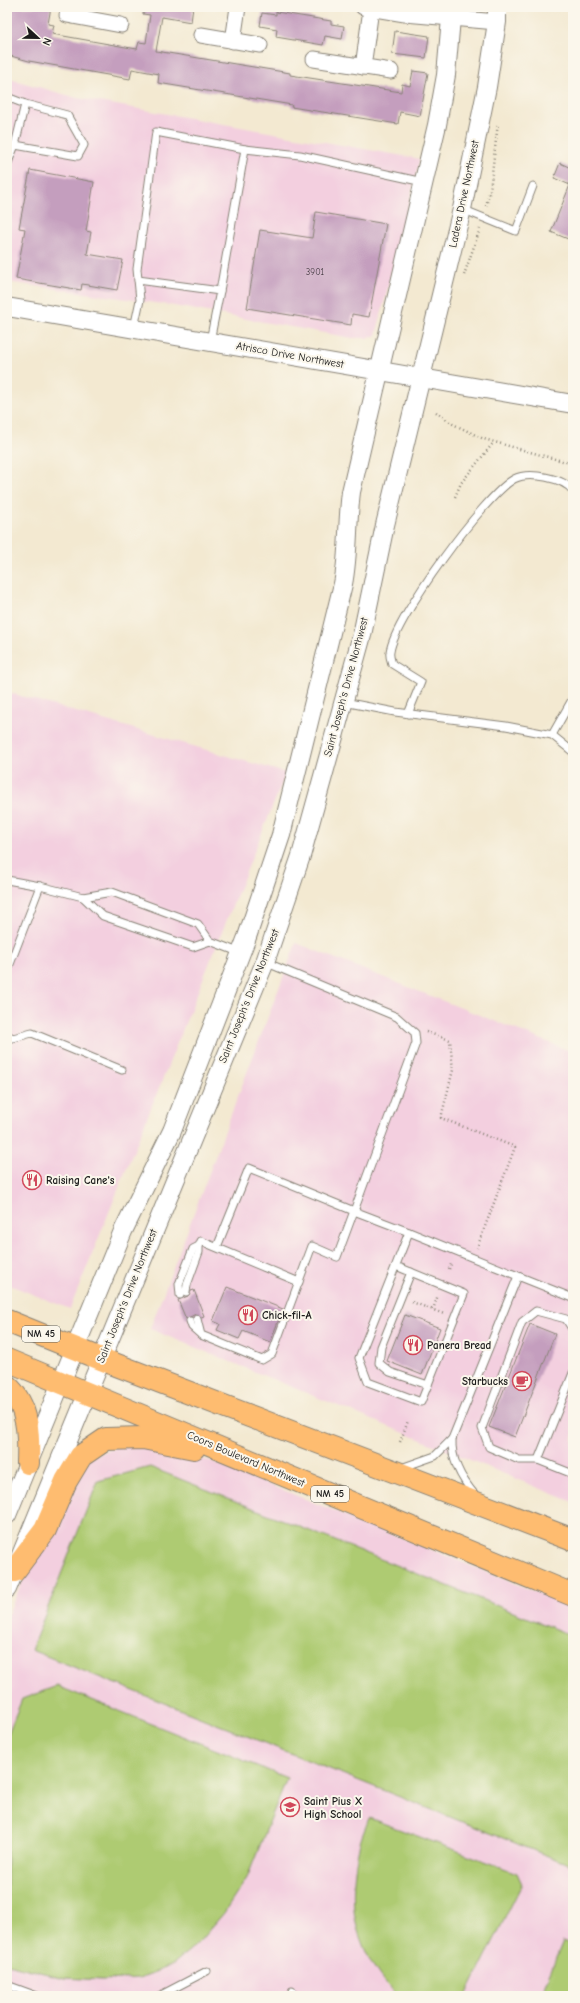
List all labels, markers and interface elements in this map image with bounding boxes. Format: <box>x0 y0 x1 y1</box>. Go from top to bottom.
north arrow <box>18 18 58 58</box>
text: N <box>39 36 54 47</box>
street label: Ladera Drive Northwest <box>446 138 482 249</box>
house number: 3901 <box>306 267 325 277</box>
street label: Atrisco Drive Northwest <box>235 339 346 371</box>
street label: Saint Joseph's Drive Northwest <box>321 615 371 758</box>
street label: Saint Joseph's Drive Northwest <box>216 926 282 1065</box>
restaurant icon: Raising Cane's <box>21 1169 43 1191</box>
place label: Raising Cane's <box>46 1174 115 1187</box>
street label: Saint Joseph's Drive Northwest <box>94 1226 160 1365</box>
restaurant icon: Chick-fil-A <box>237 1304 259 1326</box>
place label: Chick-fil-A <box>262 1309 312 1322</box>
road number: NM 45 <box>22 1326 60 1342</box>
restaurant icon: Panera Bread <box>402 1334 424 1356</box>
place label: Panera Bread <box>427 1339 491 1352</box>
cafe icon: Starbucks <box>511 1370 533 1392</box>
place label: Starbucks <box>462 1375 508 1388</box>
street label: Coors Boulevard Northwest <box>185 1428 308 1490</box>
road number: NM 45 <box>311 1486 349 1502</box>
place label: Saint Pius X High School <box>304 1795 363 1821</box>
school or university icon: Saint Pius X High School <box>279 1796 301 1818</box>

